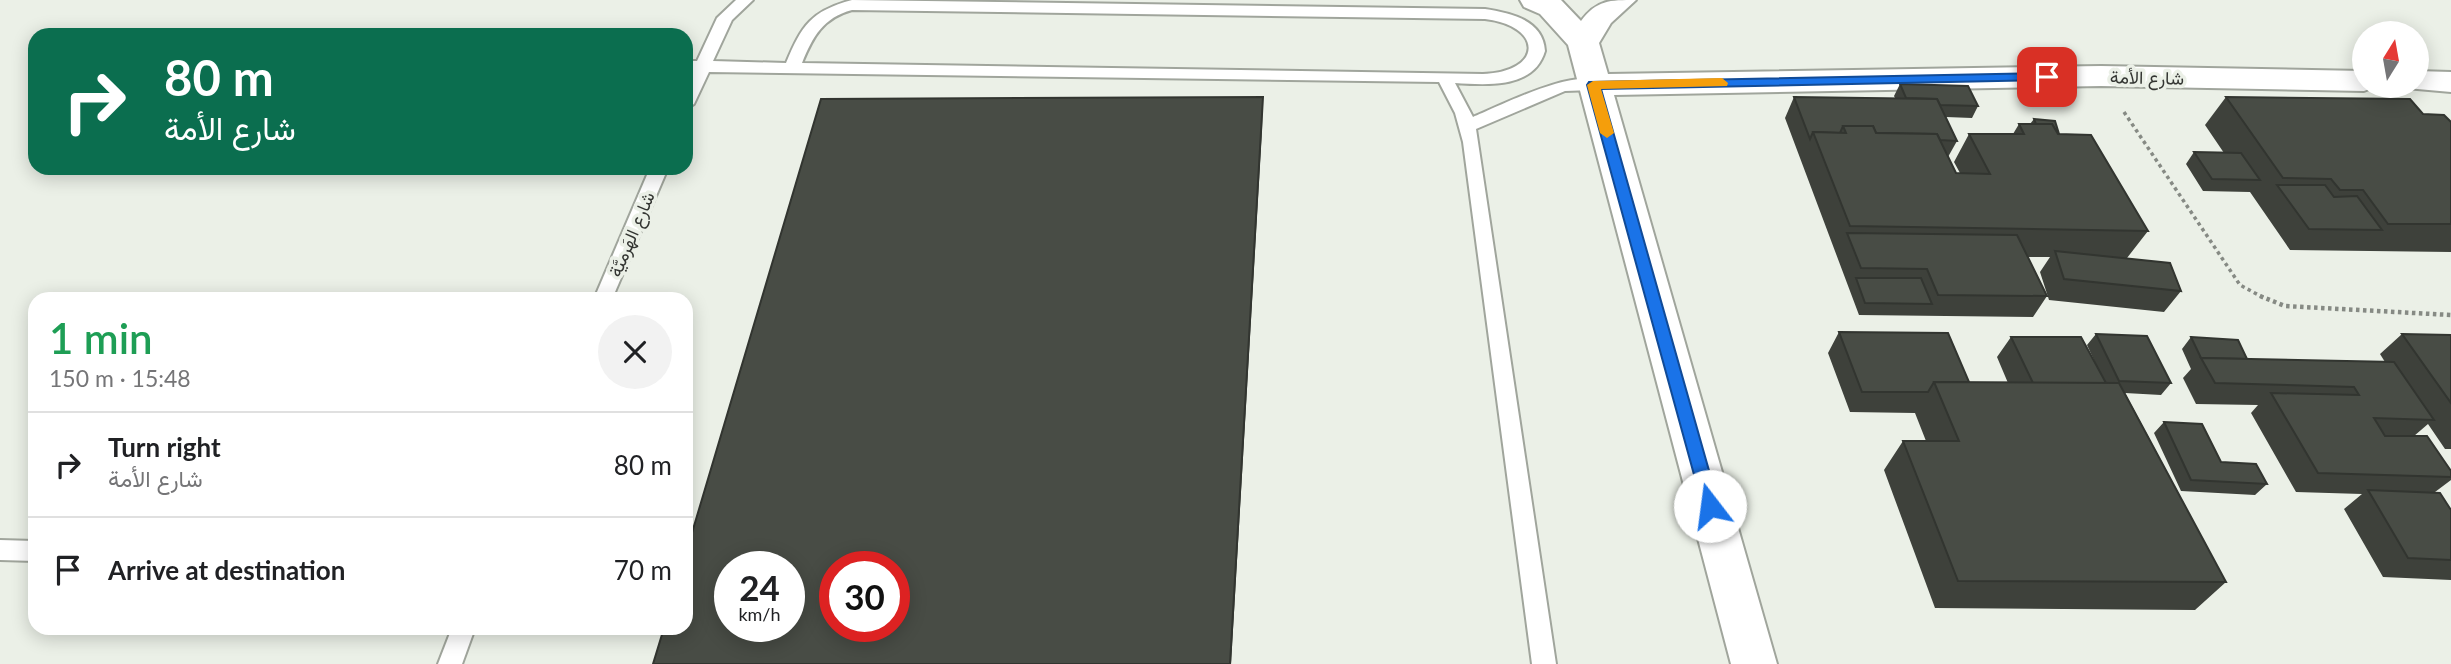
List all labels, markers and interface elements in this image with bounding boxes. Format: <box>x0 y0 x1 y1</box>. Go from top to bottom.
north arrow <box>2352 21 2429 98</box>
map controls <box>2352 21 2429 98</box>
pin <box>2017 47 2077 107</box>
text: 80 m <box>164 48 274 106</box>
icon: right <box>49 56 140 147</box>
icon: arrive <box>2028 58 2066 96</box>
street label: شارع الأمة <box>2110 65 2184 91</box>
text: شارع الأمة <box>164 108 296 147</box>
street label: شارع الهَرميَّة <box>603 188 661 281</box>
text: 1 min <box>49 313 153 363</box>
button: close <box>598 315 672 389</box>
text: 150 m · 15:48 <box>49 364 191 392</box>
text: Turn right <box>108 431 221 463</box>
icon: right <box>49 446 87 484</box>
text: 80 m <box>614 449 672 481</box>
text: شارع الأمة <box>108 464 203 492</box>
position arrow <box>1673 469 1747 543</box>
icon: arrive <box>49 551 87 589</box>
speed limit sign: 30 <box>819 551 910 642</box>
text: Arrive at destination <box>108 554 345 586</box>
text: 70 m <box>614 554 672 586</box>
text: 24 <box>739 566 780 608</box>
text: km/h <box>738 603 781 625</box>

